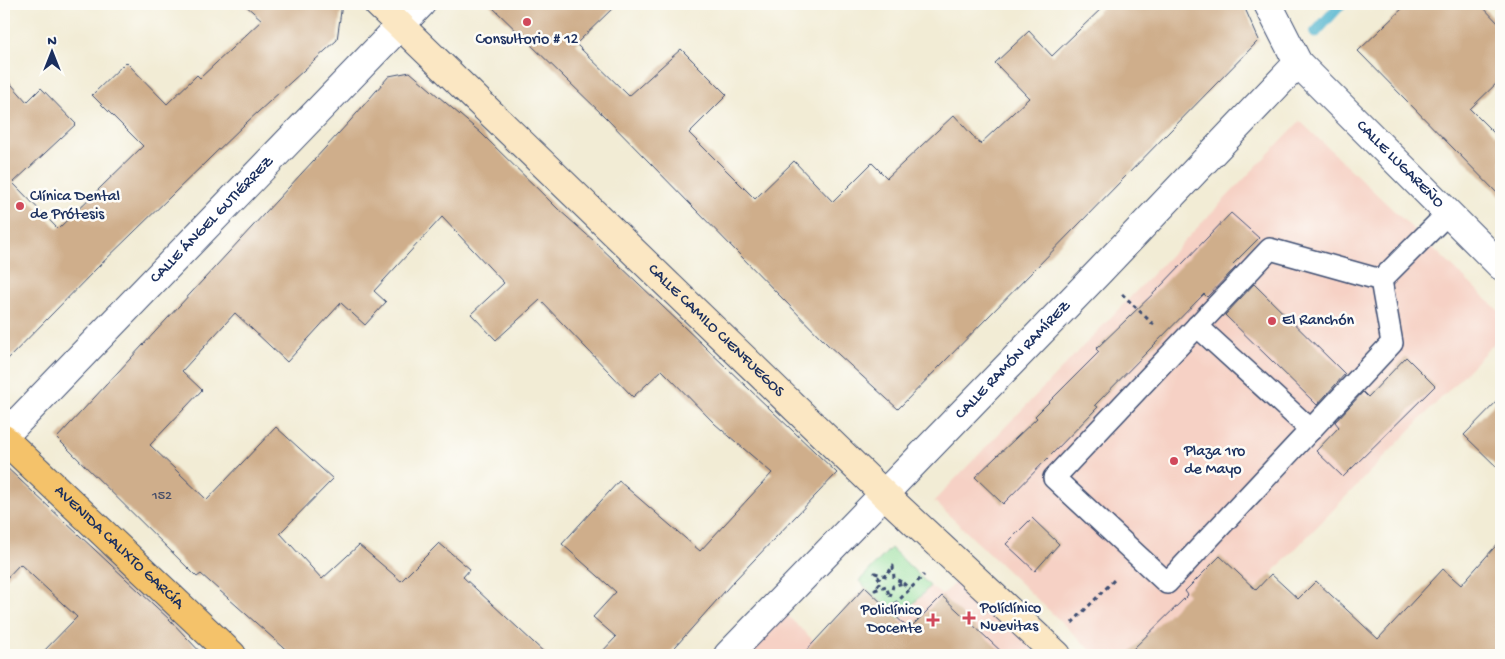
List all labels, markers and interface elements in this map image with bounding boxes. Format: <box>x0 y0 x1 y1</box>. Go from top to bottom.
marker: Consultorio # 12 <box>521 16 533 28</box>
north arrow <box>28 28 78 78</box>
place label: Consultorio # 12 <box>476 31 579 50</box>
text: N <box>47 33 57 50</box>
street label: CALLE LUGAREÑO <box>1352 117 1448 213</box>
street label: CALLE ÁNGEL GUTIÉRREZ <box>147 152 279 288</box>
place label: Clínica Dental de Prótesis <box>30 188 120 225</box>
marker: Clínica Dental de Prótesis <box>14 200 26 212</box>
street label: CALLE CAMILO CIENFUEGOS <box>643 260 789 402</box>
street label: CALLE RAMÓN RAMÍREZ <box>952 297 1076 424</box>
place label: El Ranchón <box>1282 312 1354 331</box>
marker: El Ranchón <box>1266 315 1278 327</box>
place label: Plaza 1ro de Mayo <box>1183 443 1245 480</box>
marker: Plaza 1ro de Mayo <box>1168 455 1180 467</box>
street label: AVENIDA CALIXTO GARCÍA <box>50 482 189 615</box>
house number: 152 <box>151 488 172 505</box>
place label: Políclínico Nuevitas <box>979 600 1041 637</box>
place label: Policlínico Docente <box>860 602 923 639</box>
marker: Políclínico Nuevitas <box>962 611 976 625</box>
marker: Policlínico Docente <box>926 613 940 627</box>

